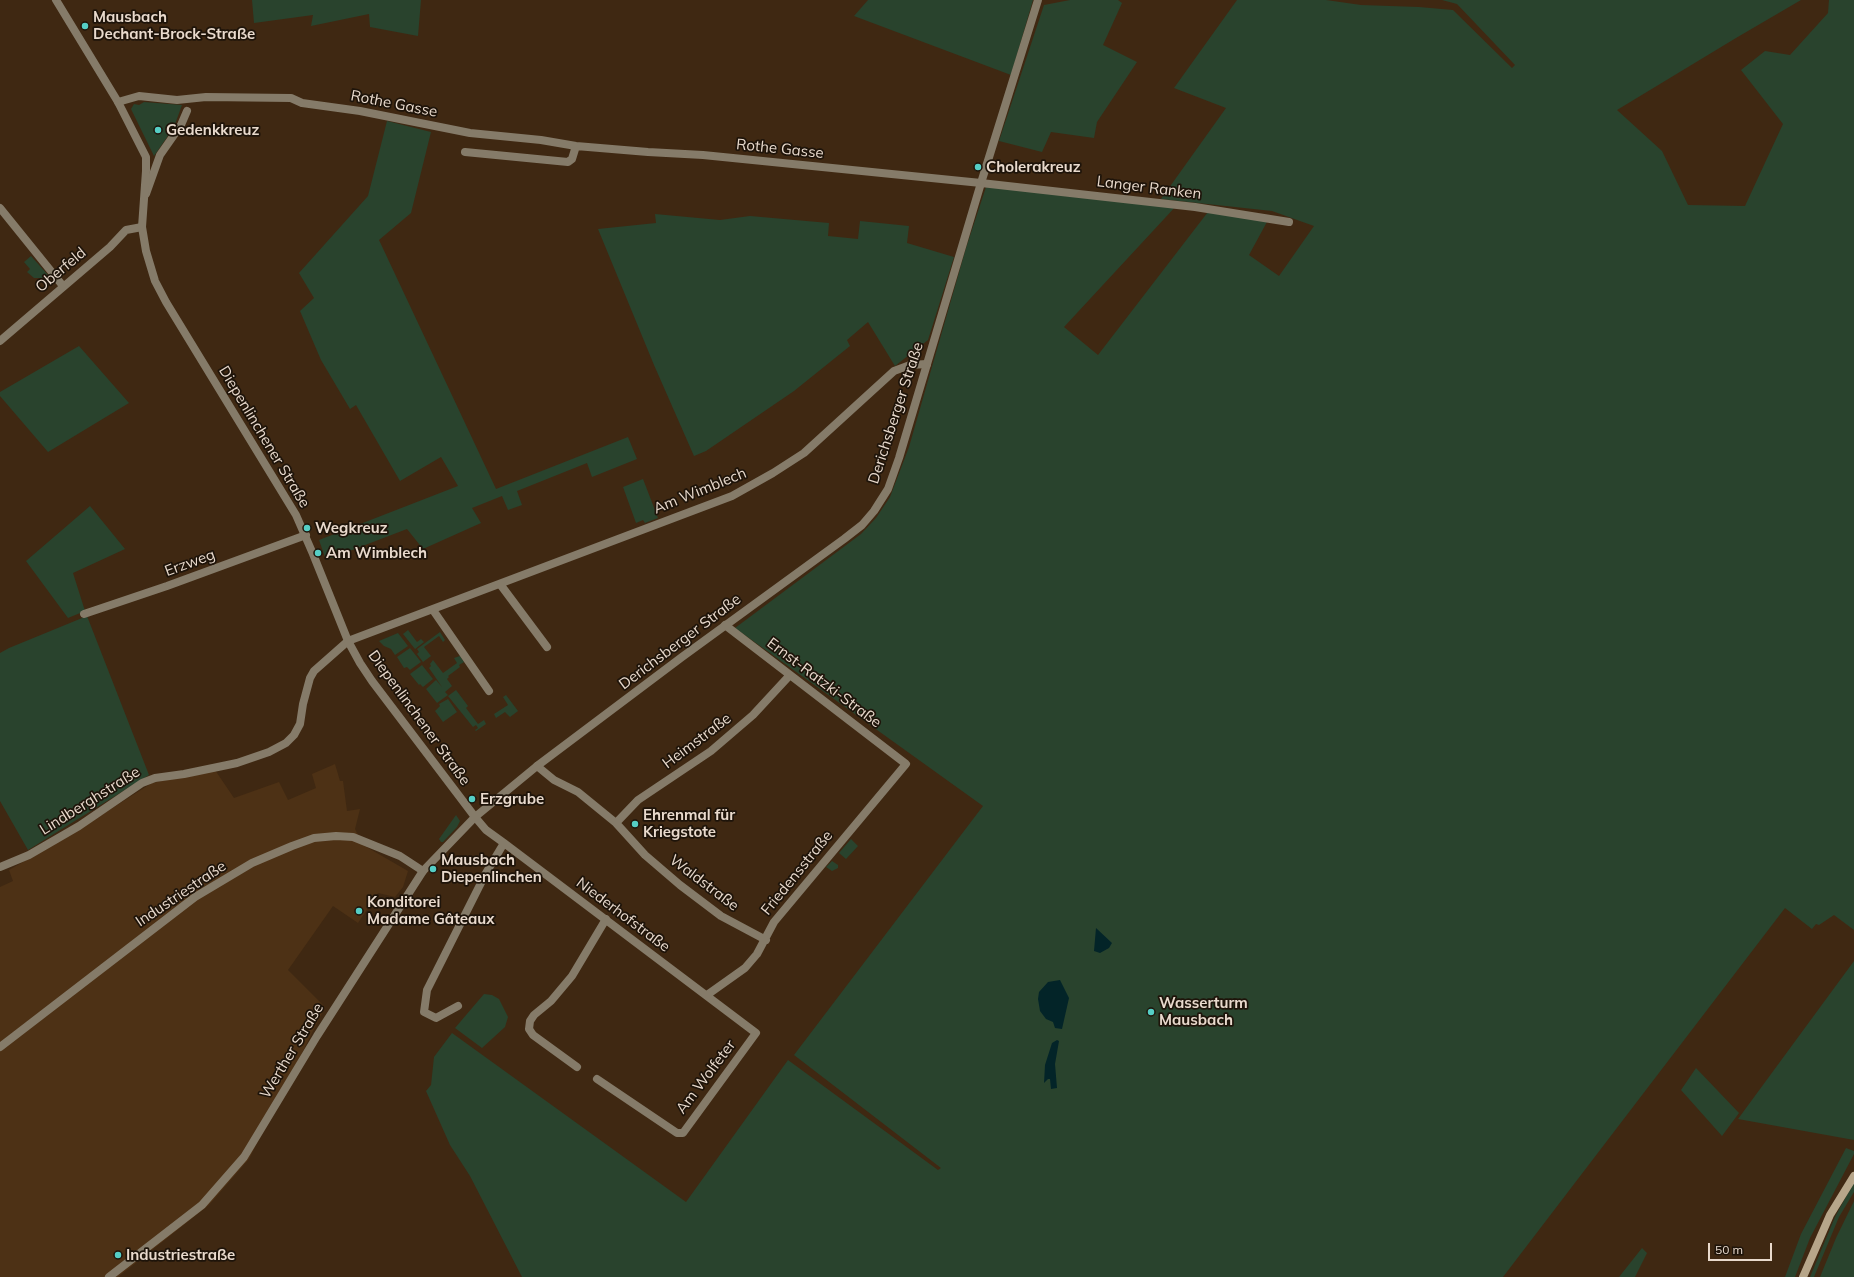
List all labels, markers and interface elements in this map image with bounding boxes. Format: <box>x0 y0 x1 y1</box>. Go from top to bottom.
place label: Mausbach Dechant-Brock-Straße <box>93 8 255 43</box>
marker: Mausbach Dechant-Brock-Straße <box>80 21 90 31</box>
street label: Rothe Gasse <box>349 87 439 121</box>
place label: Gedenkkreuz <box>166 121 259 139</box>
marker: Gedenkkreuz <box>153 125 163 135</box>
street label: Rothe Gasse <box>735 135 825 163</box>
place label: Cholerakreuz <box>986 158 1081 176</box>
marker: Cholerakreuz <box>973 162 983 172</box>
street label: Langer Ranken <box>1096 173 1202 203</box>
street label: Oberfeld <box>32 244 90 296</box>
street label: Derichsberger Straße <box>865 340 927 486</box>
street label: Diepenlinchener Straße <box>215 363 313 511</box>
street label: Am Wimblech <box>651 464 749 518</box>
place label: Wegkreuz <box>315 519 388 537</box>
marker: Wegkreuz <box>302 523 312 533</box>
place label: Am Wimblech <box>326 544 427 562</box>
street label: Erzweg <box>162 546 218 580</box>
marker: Am Wimblech <box>313 548 323 558</box>
street label: Derichsberger Straße <box>616 590 744 694</box>
street label: Ernst-Ratzki-Straße <box>763 634 885 732</box>
street label: Diepenlinchener Straße <box>364 647 474 789</box>
street label: Heimstraße <box>659 709 735 773</box>
street label: Lindberghstraße <box>37 763 143 839</box>
place label: Erzgrube <box>480 790 544 808</box>
marker: Erzgrube <box>467 794 477 804</box>
place label: Ehrenmal für Kriegstote <box>643 806 735 841</box>
marker: Ehrenmal für Kriegstote <box>630 819 640 829</box>
street label: Friedensstraße <box>757 827 837 919</box>
place label: Mausbach Diepenlinchen <box>441 851 542 886</box>
street label: Waldstraße <box>666 851 742 915</box>
street label: Industriestraße <box>133 857 229 931</box>
marker: Mausbach Diepenlinchen <box>428 864 438 874</box>
street label: Niederhofstraße <box>573 874 673 956</box>
place label: Konditorei Madame Gâteaux <box>367 893 494 928</box>
marker: Konditorei Madame Gâteaux <box>354 906 364 916</box>
place label: Wasserturm Mausbach <box>1159 994 1248 1029</box>
street label: Werther Straße <box>256 1000 328 1102</box>
marker: Wasserturm Mausbach <box>1146 1007 1156 1017</box>
street label: Am Wolfeter <box>672 1037 740 1117</box>
scale bar <box>1710 1235 1774 1261</box>
text: 50 m <box>1715 1242 1743 1257</box>
place label: Industriestraße <box>126 1246 235 1264</box>
marker: Industriestraße <box>113 1250 123 1260</box>

